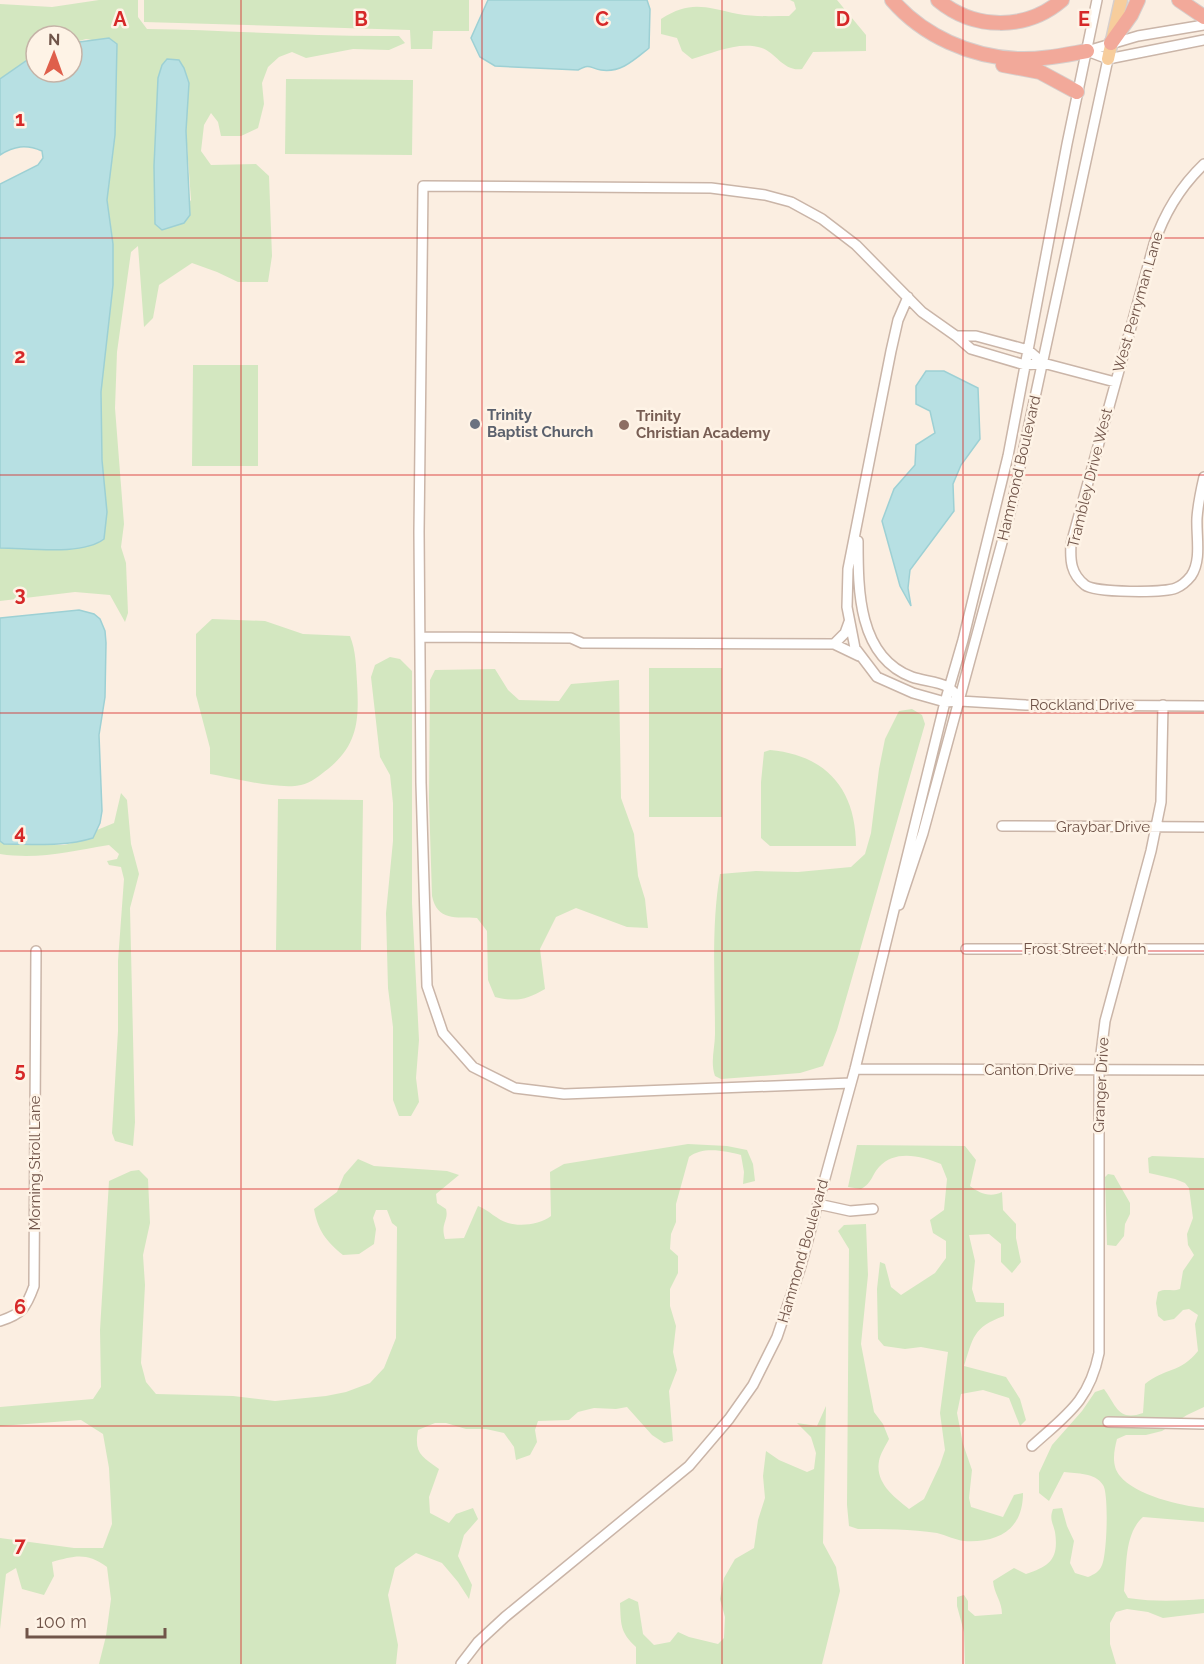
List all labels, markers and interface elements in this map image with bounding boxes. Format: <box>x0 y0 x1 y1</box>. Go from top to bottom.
text: A <box>113 7 127 31</box>
text: B <box>354 7 368 31</box>
text: C <box>595 7 609 31</box>
text: D <box>836 7 850 31</box>
text: E <box>1078 7 1090 31</box>
north arrow <box>24 24 84 84</box>
text: N <box>48 30 61 49</box>
text: 1 <box>15 107 25 131</box>
street label: West Perryman Lane <box>1109 230 1167 374</box>
text: 2 <box>14 344 26 368</box>
street label: Hammond Boulevard <box>994 394 1044 542</box>
place label: Trinity Baptist Church <box>487 406 593 441</box>
street label: Trambley Drive West <box>1064 406 1116 550</box>
place label: Trinity Christian Academy <box>636 407 771 442</box>
marker: Trinity Baptist Church <box>468 417 482 431</box>
marker: Trinity Christian Academy <box>617 418 631 432</box>
text: 3 <box>14 582 26 606</box>
street label: Rockland Drive <box>1030 696 1134 714</box>
street label: Graybar Drive <box>1056 818 1150 836</box>
text: 4 <box>14 820 26 844</box>
street label: Frost Street North <box>1023 940 1147 958</box>
street label: Granger Drive <box>1090 1037 1112 1133</box>
text: 5 <box>14 1058 26 1082</box>
street label: Canton Drive <box>984 1061 1074 1079</box>
street label: Morning Stroll Lane <box>26 1095 44 1231</box>
street label: Hammond Boulevard <box>774 1177 832 1325</box>
text: 6 <box>14 1295 26 1319</box>
text: 7 <box>14 1533 26 1557</box>
scale bar <box>27 1601 165 1639</box>
text: 100 m <box>36 1611 87 1632</box>

